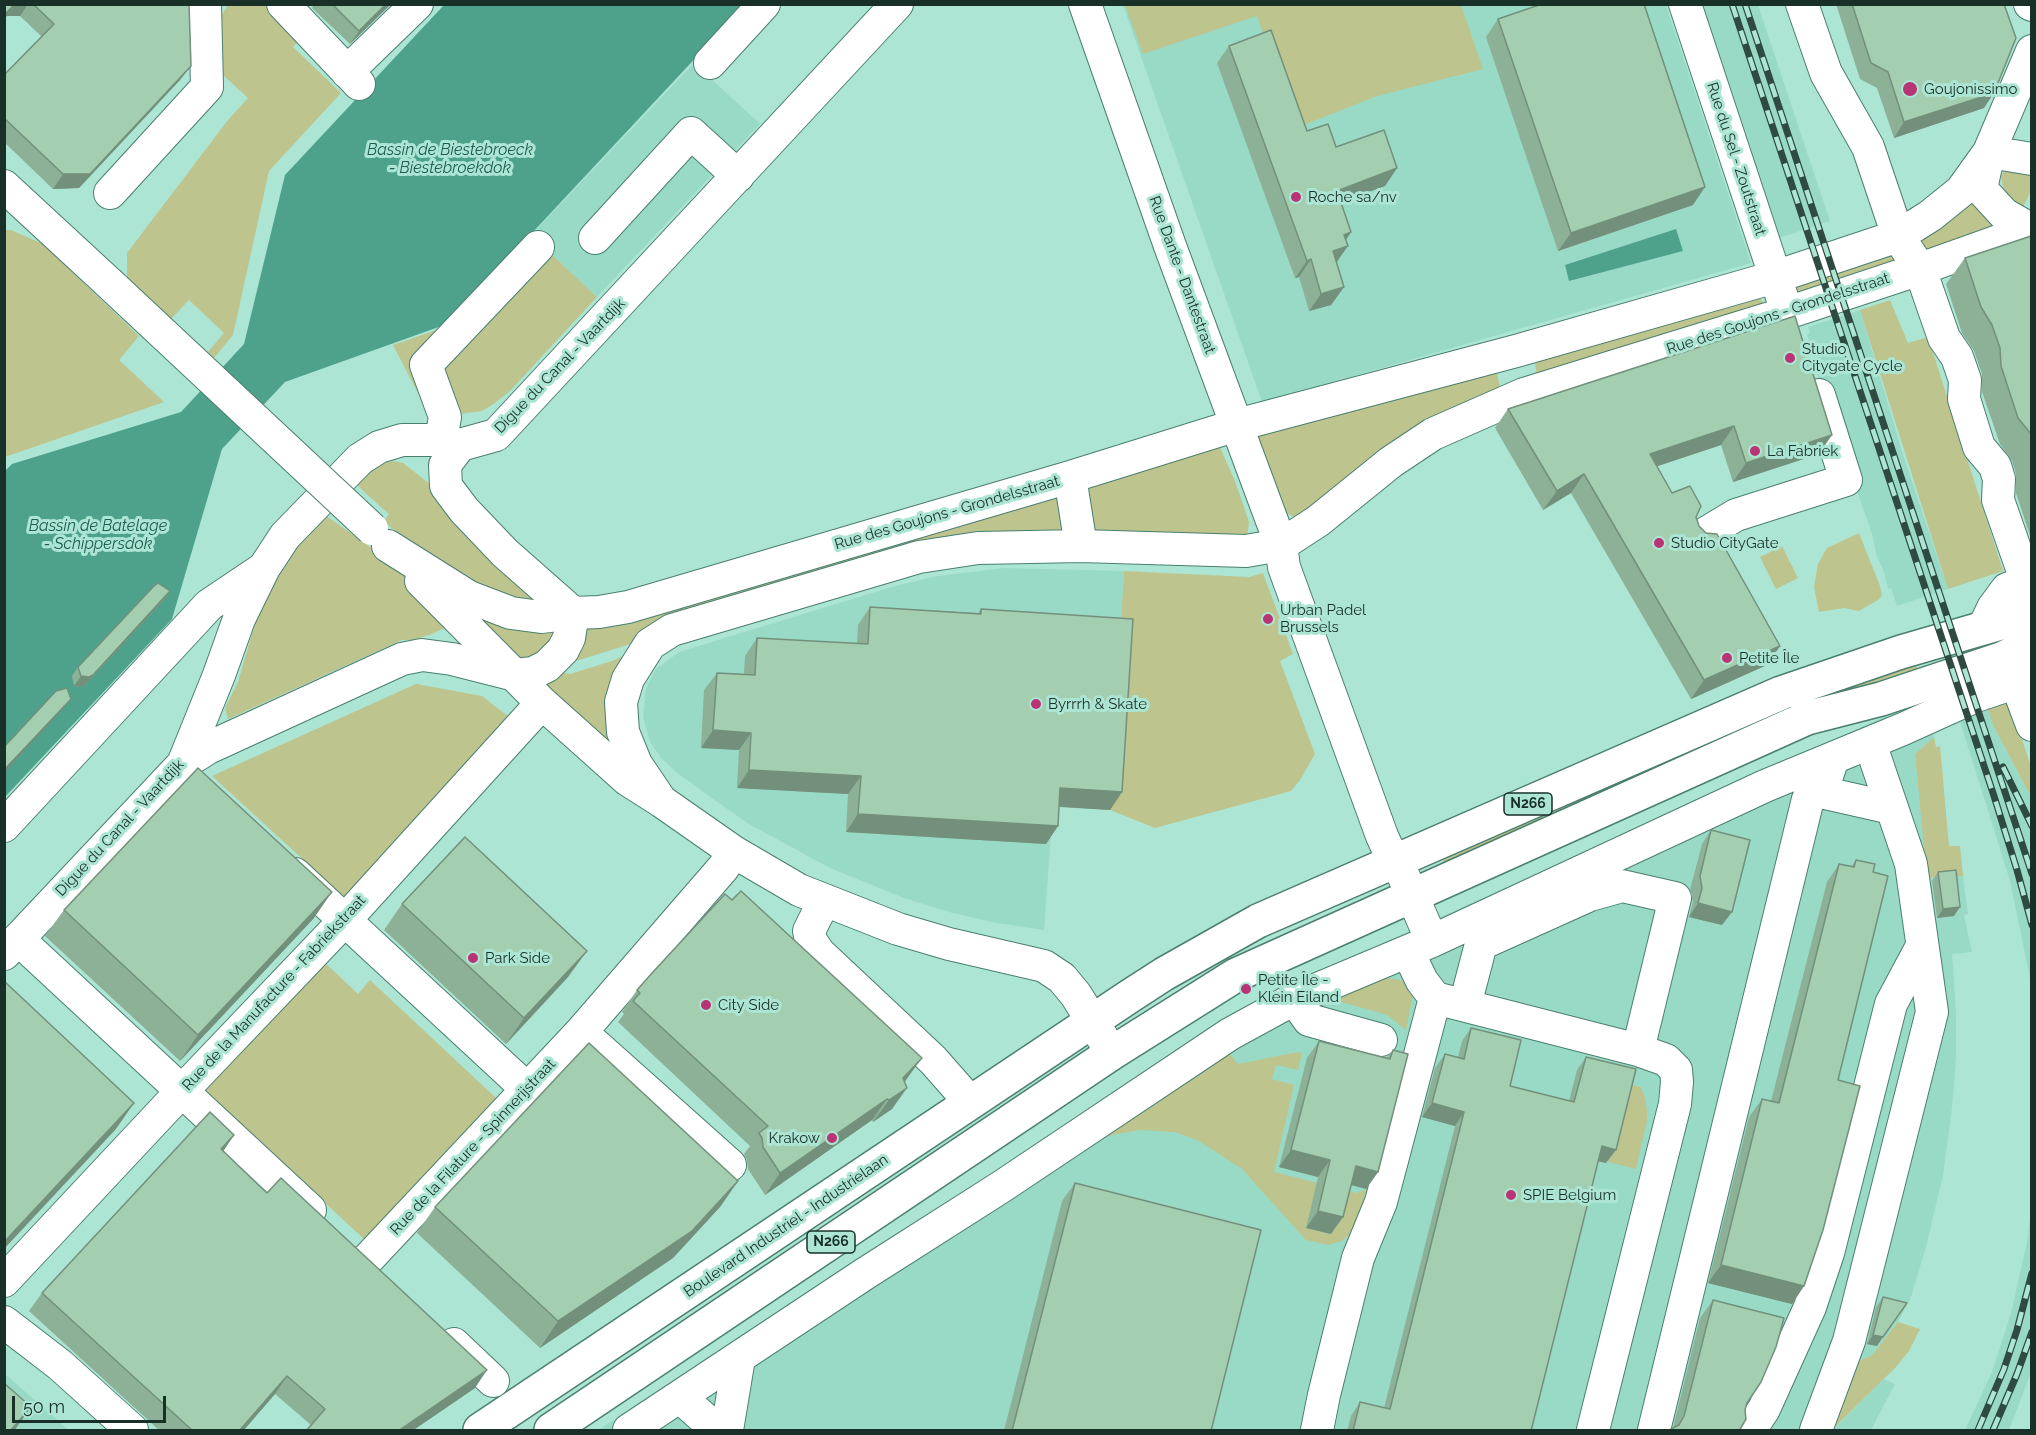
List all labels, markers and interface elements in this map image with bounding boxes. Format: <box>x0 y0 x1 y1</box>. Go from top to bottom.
street label: Rue du Sel - Zoutstraat <box>1703 80 1769 238</box>
marker: Goujonissimo <box>1901 80 1919 98</box>
place label: Goujonissimo <box>1924 80 2017 98</box>
water label: Bassin de Biestebroeck - Biestebroekdok <box>367 140 533 178</box>
place label: Roche sa/nv <box>1308 188 1397 206</box>
marker: Roche sa/nv <box>1289 190 1303 204</box>
street label: Rue Dante - Dantestraat <box>1145 194 1219 356</box>
street label: Rue des Goujons - Grondelsstraat <box>1664 269 1892 359</box>
street label: Digue du Canal - Vaartdijk <box>491 295 629 437</box>
place label: Studio Citygate Cycle <box>1802 340 1903 375</box>
marker: Studio Citygate Cycle <box>1783 351 1797 365</box>
place label: La Fabriek <box>1767 442 1838 460</box>
marker: La Fabriek <box>1748 444 1762 458</box>
street label: Rue des Goujons - Grondelsstraat <box>833 472 1061 554</box>
water label: Bassin de Batelage - Schippersdok <box>29 516 167 554</box>
place label: Studio CityGate <box>1671 534 1779 552</box>
marker: Studio CityGate <box>1652 536 1666 550</box>
place label: Urban Padel Brussels <box>1280 601 1366 636</box>
marker: Urban Padel Brussels <box>1261 612 1275 626</box>
place label: Petite Île <box>1739 649 1799 667</box>
marker: Petite Île <box>1720 651 1734 665</box>
place label: Byrrrh & Skate <box>1048 695 1147 713</box>
marker: Byrrrh & Skate <box>1029 697 1043 711</box>
street label: Digue du Canal - Vaartdijk <box>52 756 188 900</box>
road number: N266 <box>1504 793 1552 815</box>
street label: Rue de la Manufacture - Fabriekstraat <box>179 892 369 1094</box>
place label: Park Side <box>485 949 550 967</box>
marker: Park Side <box>466 951 480 965</box>
place label: Petite Île - Klein Eiland <box>1258 971 1339 1006</box>
marker: Petite Île - Klein Eiland <box>1239 982 1253 996</box>
place label: City Side <box>718 996 779 1014</box>
marker: City Side <box>699 998 713 1012</box>
street label: Rue de la Filature - Spinnerijstraat <box>387 1055 559 1239</box>
place label: Krakow <box>769 1129 820 1147</box>
marker: Krakow <box>825 1131 839 1145</box>
street label: Boulevard Industriel - Industrielaan <box>680 1151 892 1301</box>
place label: SPIE Belgium <box>1523 1186 1616 1204</box>
marker: SPIE Belgium <box>1504 1188 1518 1202</box>
road number: N266 <box>807 1231 855 1253</box>
scale bar <box>15 1384 170 1422</box>
text: 50 m <box>23 1396 65 1417</box>

